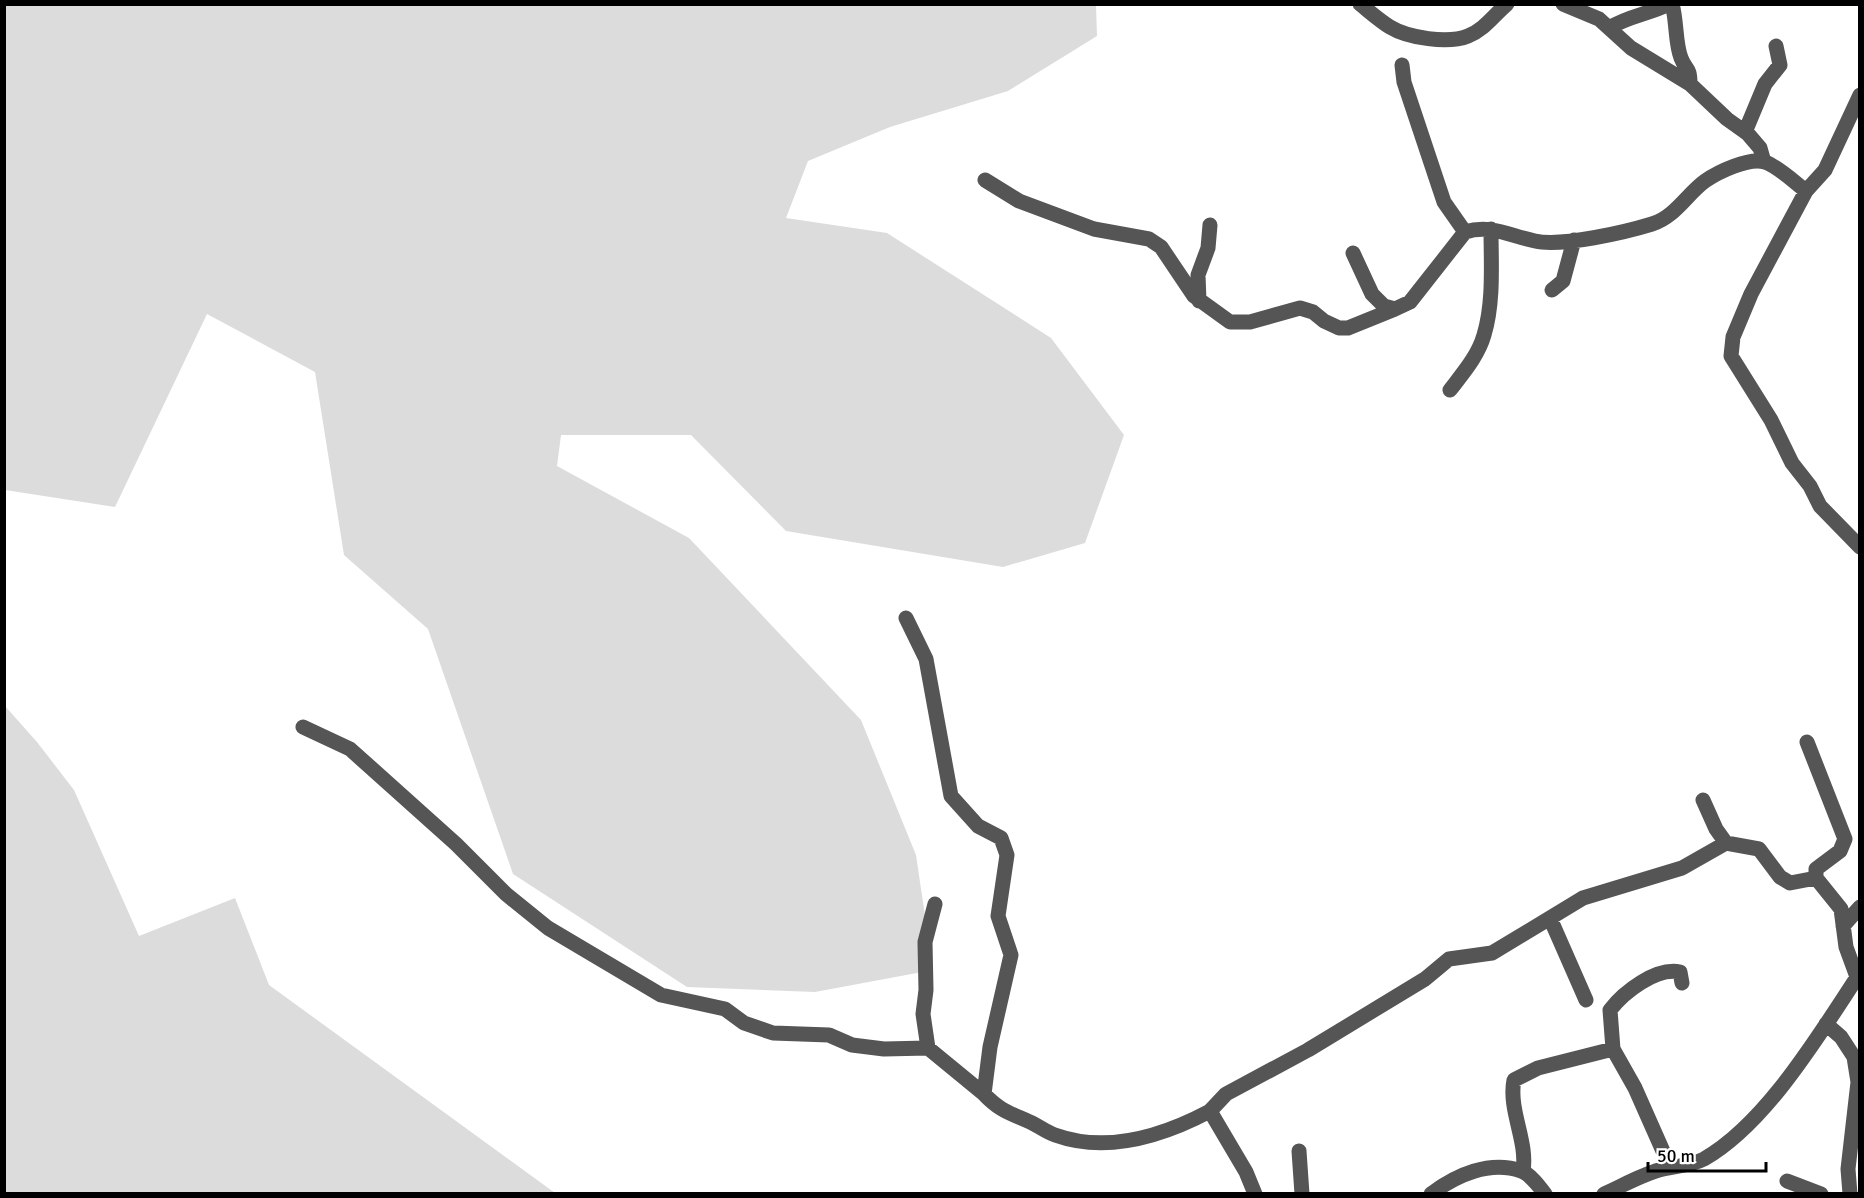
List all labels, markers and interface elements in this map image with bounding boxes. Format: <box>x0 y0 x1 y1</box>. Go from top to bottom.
scale bar <box>1648 1135 1766 1173</box>
text: 50 m <box>1657 1145 1695 1167</box>

